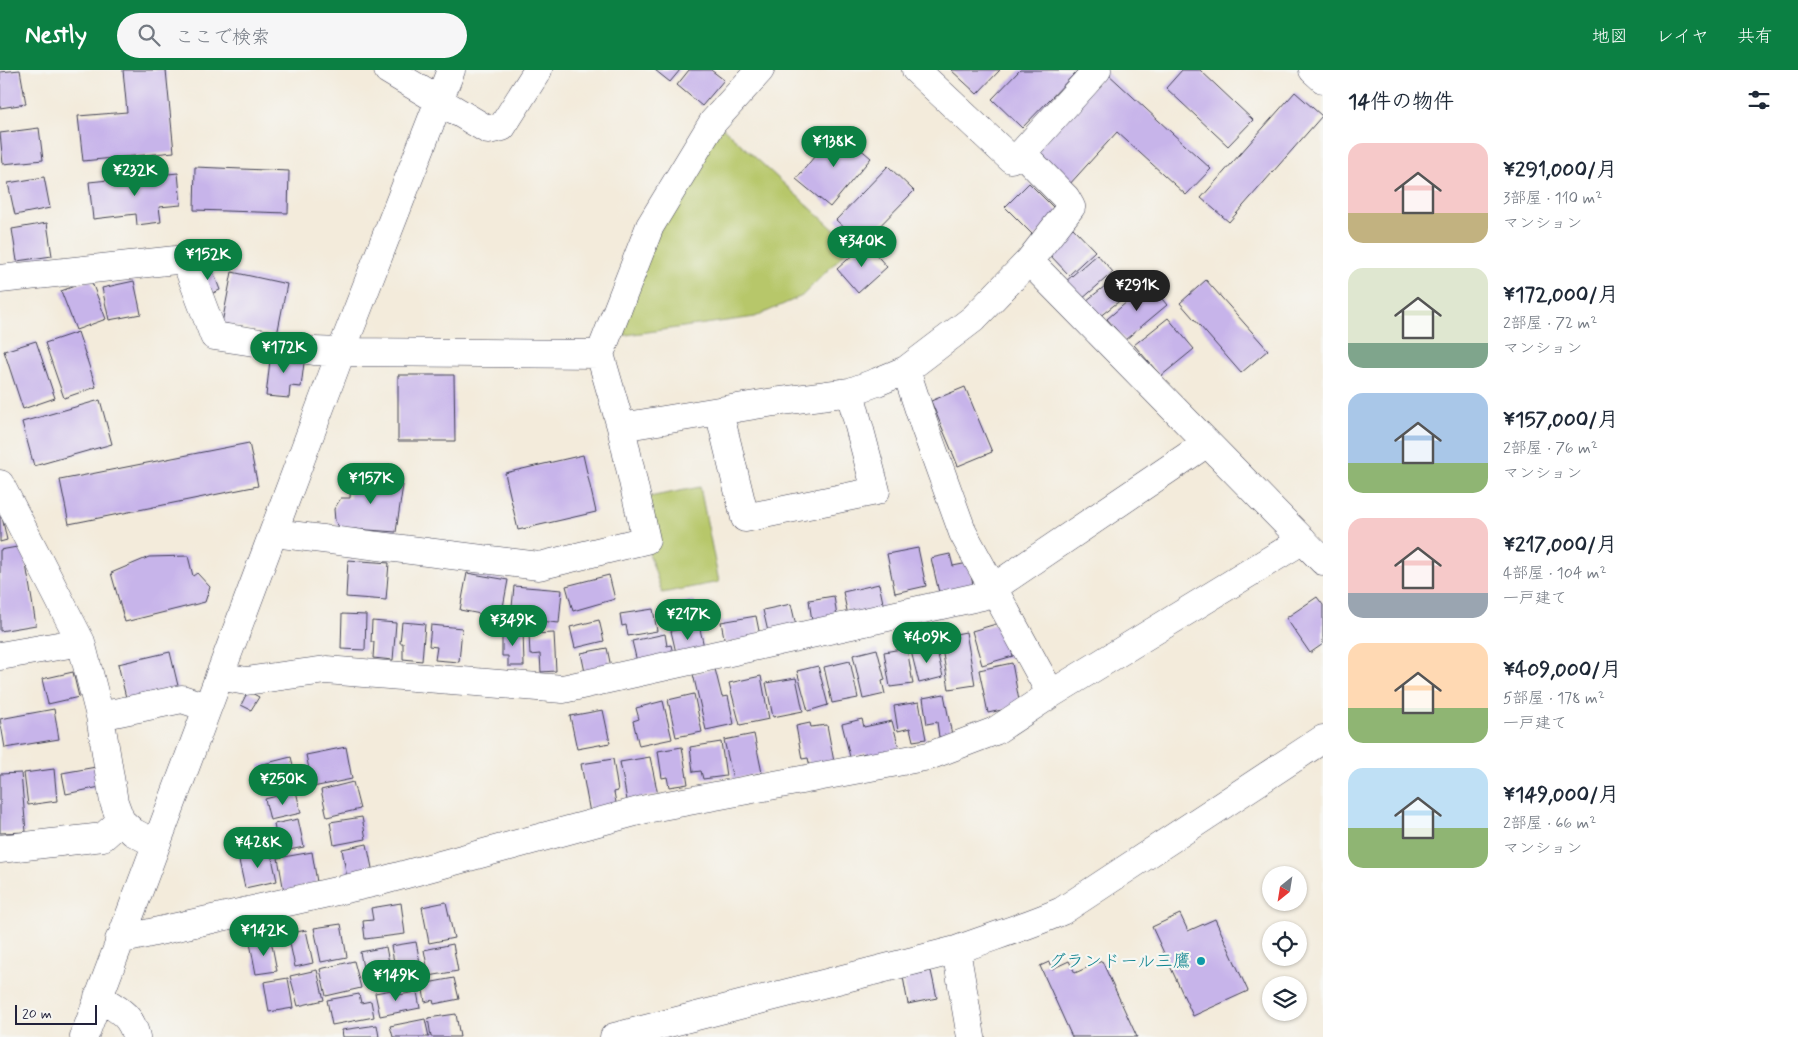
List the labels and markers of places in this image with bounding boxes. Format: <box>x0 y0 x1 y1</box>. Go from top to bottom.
pin: ¥138K <box>799 126 869 168</box>
pin: ¥232K <box>100 154 170 197</box>
pin: ¥340K <box>827 226 897 268</box>
pin: ¥152K <box>173 238 243 281</box>
pin: ¥291K <box>1102 270 1172 312</box>
pin: ¥172K <box>249 332 319 374</box>
pin: ¥157K <box>336 462 406 505</box>
pin: ¥217K <box>653 598 723 641</box>
pin: ¥349K <box>478 604 548 647</box>
pin: ¥409K <box>892 622 962 664</box>
pin: ¥250K <box>248 764 318 806</box>
pin: ¥428K <box>223 826 293 869</box>
pin: ¥142K <box>229 914 299 957</box>
place label: グランドール三鷹 <box>1048 950 1191 974</box>
marker: グランドール三鷹 <box>1195 955 1207 967</box>
pin: ¥149K <box>361 960 431 1002</box>

